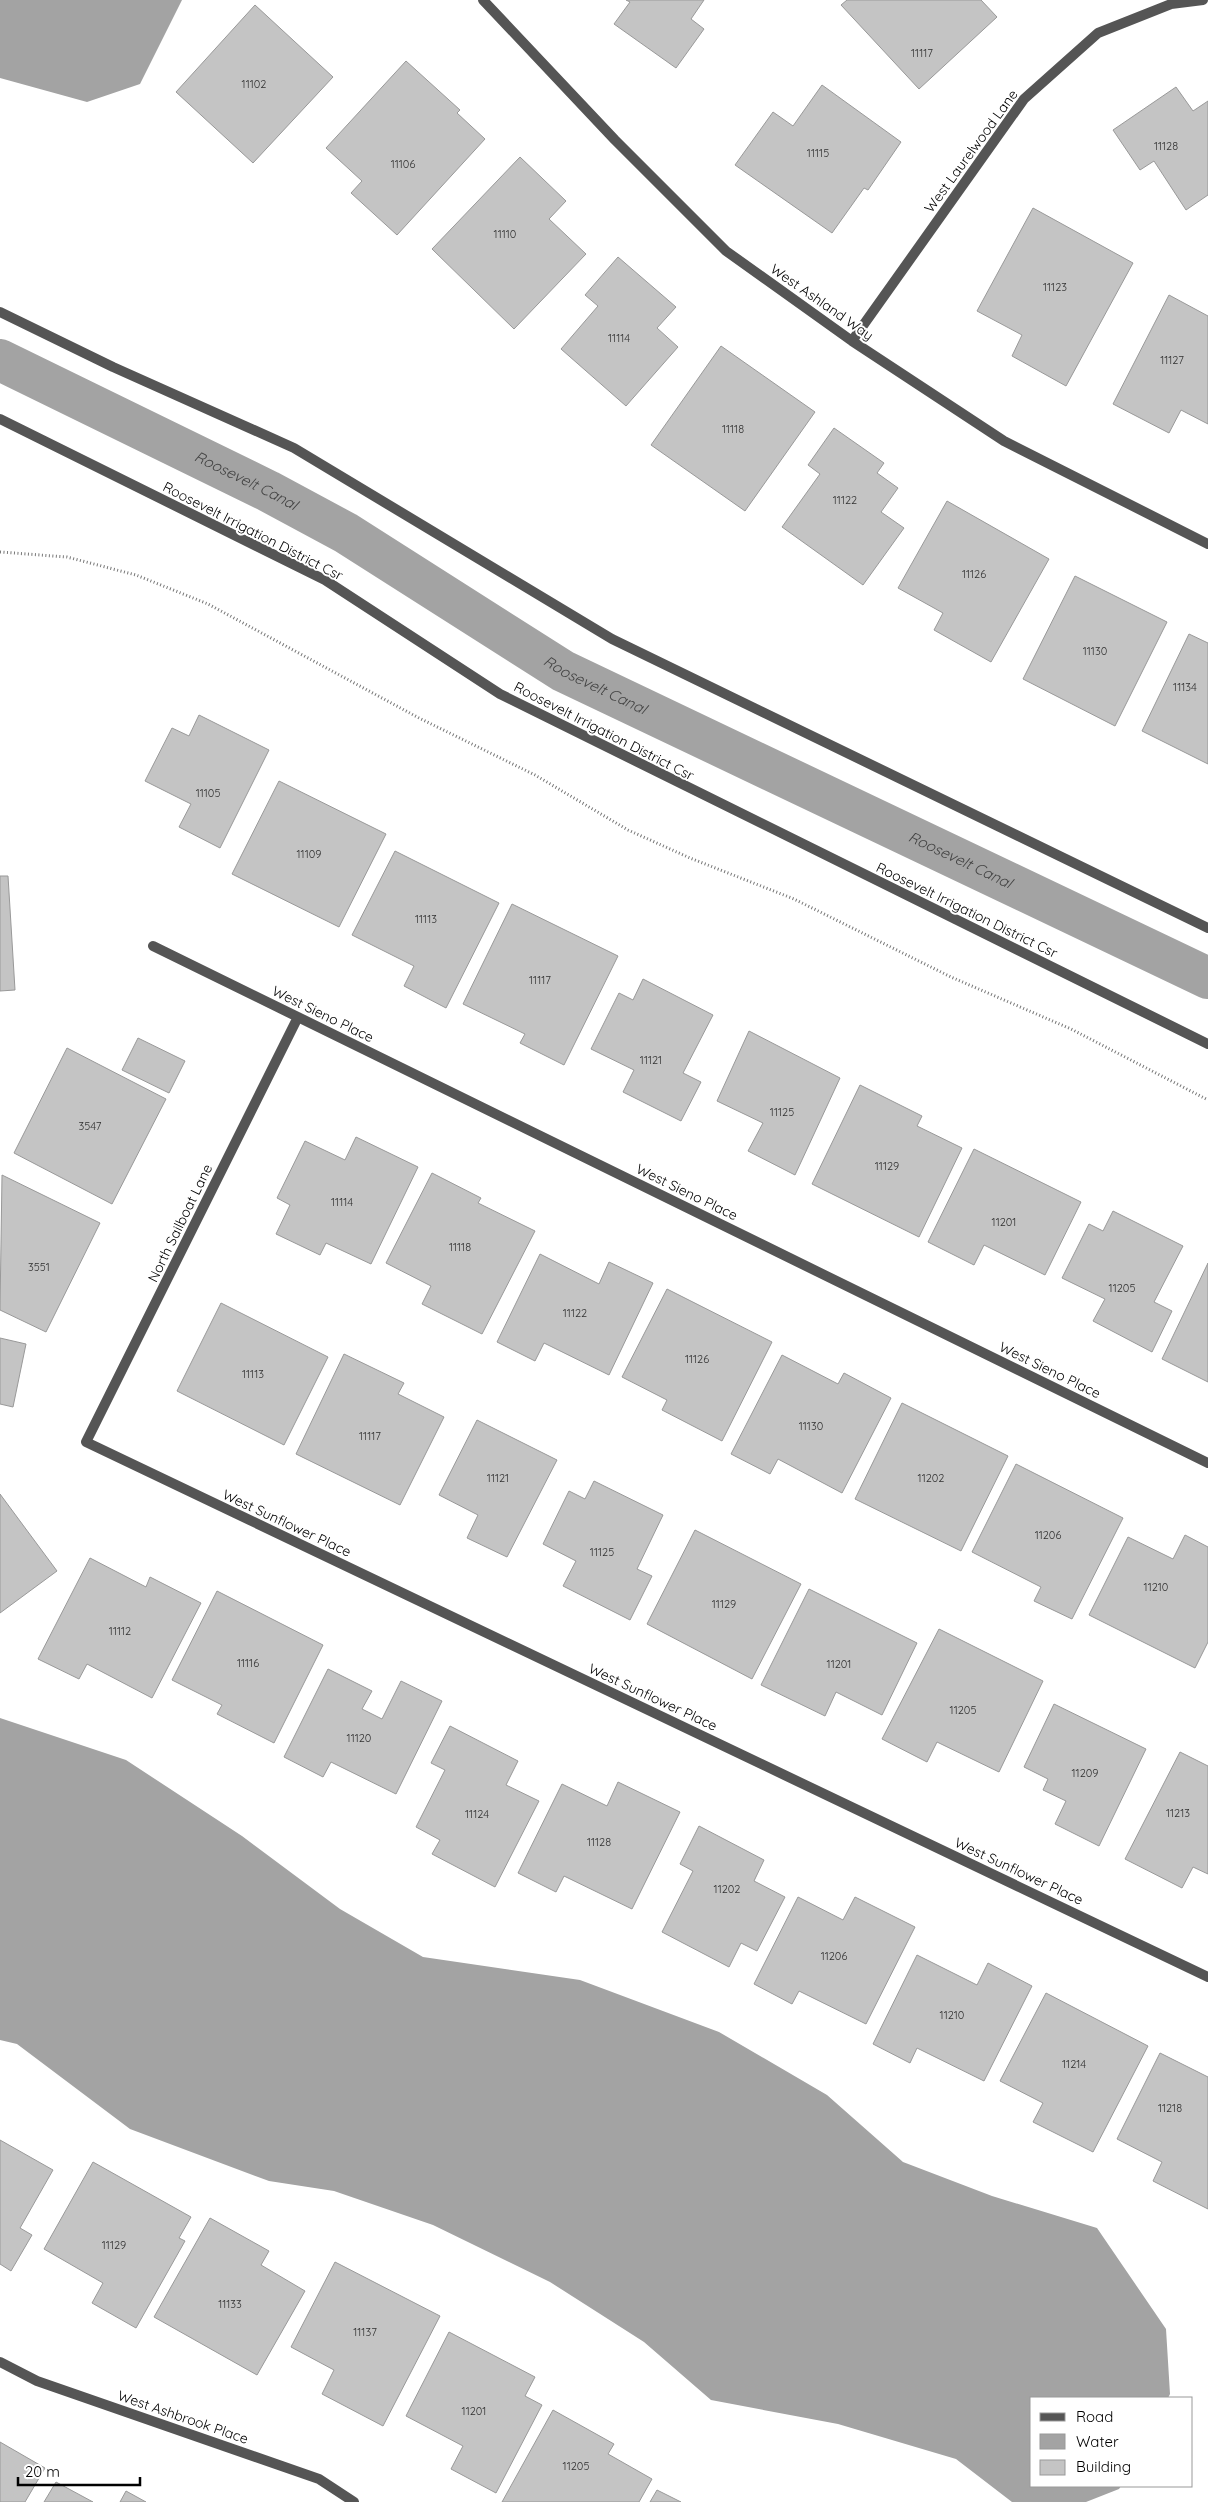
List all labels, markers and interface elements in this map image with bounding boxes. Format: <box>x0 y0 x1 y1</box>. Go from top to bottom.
house number: 11117 <box>911 46 933 60</box>
house number: 11102 <box>242 77 266 91</box>
street label: West Laurelwood Lane <box>920 86 1022 216</box>
house number: 11128 <box>1154 139 1178 153</box>
house number: 11115 <box>807 146 829 160</box>
house number: 11106 <box>391 157 415 171</box>
house number: 11110 <box>494 227 516 241</box>
street label: West Ashland Way <box>767 260 877 344</box>
house number: 11123 <box>1043 280 1067 294</box>
house number: 11114 <box>608 331 630 345</box>
house number: 11127 <box>1160 353 1184 367</box>
house number: 11118 <box>722 422 744 436</box>
water label: Roosevelt Canal <box>192 447 302 515</box>
street label: Roosevelt Irrigation District Csr <box>160 478 347 585</box>
house number: 11122 <box>833 493 857 507</box>
house number: 11126 <box>962 567 986 581</box>
house number: 11130 <box>1083 644 1107 658</box>
water label: Roosevelt Canal <box>540 651 651 719</box>
street label: Roosevelt Irrigation District Csr <box>511 678 698 785</box>
house number: 11134 <box>1173 680 1197 694</box>
house number: 11105 <box>196 786 220 800</box>
water label: Roosevelt Canal <box>906 827 1017 893</box>
house number: 11109 <box>297 847 321 861</box>
street label: Roosevelt Irrigation District Csr <box>873 858 1061 962</box>
house number: 11113 <box>415 912 437 926</box>
house number: 11117 <box>529 973 551 987</box>
street label: West Sieno Place <box>269 982 377 1046</box>
house number: 11121 <box>640 1053 662 1067</box>
house number: 11125 <box>770 1105 794 1119</box>
house number: 3547 <box>79 1119 102 1133</box>
house number: 11129 <box>875 1159 899 1173</box>
street label: West Sieno Place <box>633 1160 741 1224</box>
street label: North Sailboat Lane <box>144 1161 216 1285</box>
house number: 11114 <box>331 1195 353 1209</box>
house number: 11201 <box>992 1215 1016 1229</box>
house number: 11118 <box>449 1240 471 1254</box>
house number: 3551 <box>28 1260 50 1274</box>
house number: 11205 <box>1109 1281 1135 1295</box>
house number: 11122 <box>563 1306 587 1320</box>
street label: West Sieno Place <box>996 1338 1104 1402</box>
house number: 11126 <box>685 1352 709 1366</box>
house number: 11113 <box>242 1367 264 1381</box>
house number: 11130 <box>799 1419 823 1433</box>
house number: 11117 <box>359 1429 381 1443</box>
house number: 11121 <box>487 1471 509 1485</box>
house number: 11202 <box>918 1471 944 1485</box>
street label: West Sunflower Place <box>220 1485 354 1561</box>
house number: 11206 <box>1035 1528 1061 1542</box>
house number: 11125 <box>590 1545 614 1559</box>
house number: 11210 <box>1144 1580 1168 1594</box>
house number: 11129 <box>712 1597 736 1611</box>
house number: 11112 <box>109 1624 131 1638</box>
house number: 11116 <box>237 1656 259 1670</box>
house number: 11201 <box>827 1657 851 1671</box>
street label: West Sunflower Place <box>586 1659 720 1735</box>
house number: 11205 <box>950 1703 976 1717</box>
house number: 11120 <box>347 1731 371 1745</box>
house number: 11209 <box>1072 1766 1098 1780</box>
house number: 11213 <box>1166 1806 1190 1820</box>
house number: 11124 <box>465 1807 489 1821</box>
street label: West Sunflower Place <box>952 1833 1086 1909</box>
house number: 11128 <box>587 1835 611 1849</box>
house number: 11202 <box>714 1882 740 1896</box>
house number: 11206 <box>821 1949 847 1963</box>
house number: 11210 <box>940 2008 964 2022</box>
house number: 11214 <box>1062 2057 1086 2071</box>
house number: 11218 <box>1158 2101 1182 2115</box>
house number: 11129 <box>102 2238 126 2252</box>
house number: 11133 <box>218 2297 242 2311</box>
house number: 11137 <box>353 2325 377 2339</box>
street label: West Ashbrook Place <box>115 2386 251 2448</box>
legend <box>1030 2397 1193 2487</box>
house number: 11201 <box>462 2404 486 2418</box>
text: Road <box>1076 2407 1113 2426</box>
text: Water <box>1076 2432 1119 2451</box>
scale bar <box>18 2454 140 2486</box>
text: Building <box>1076 2457 1131 2476</box>
house number: 11205 <box>563 2459 589 2473</box>
text: 20 m <box>25 2462 60 2481</box>

